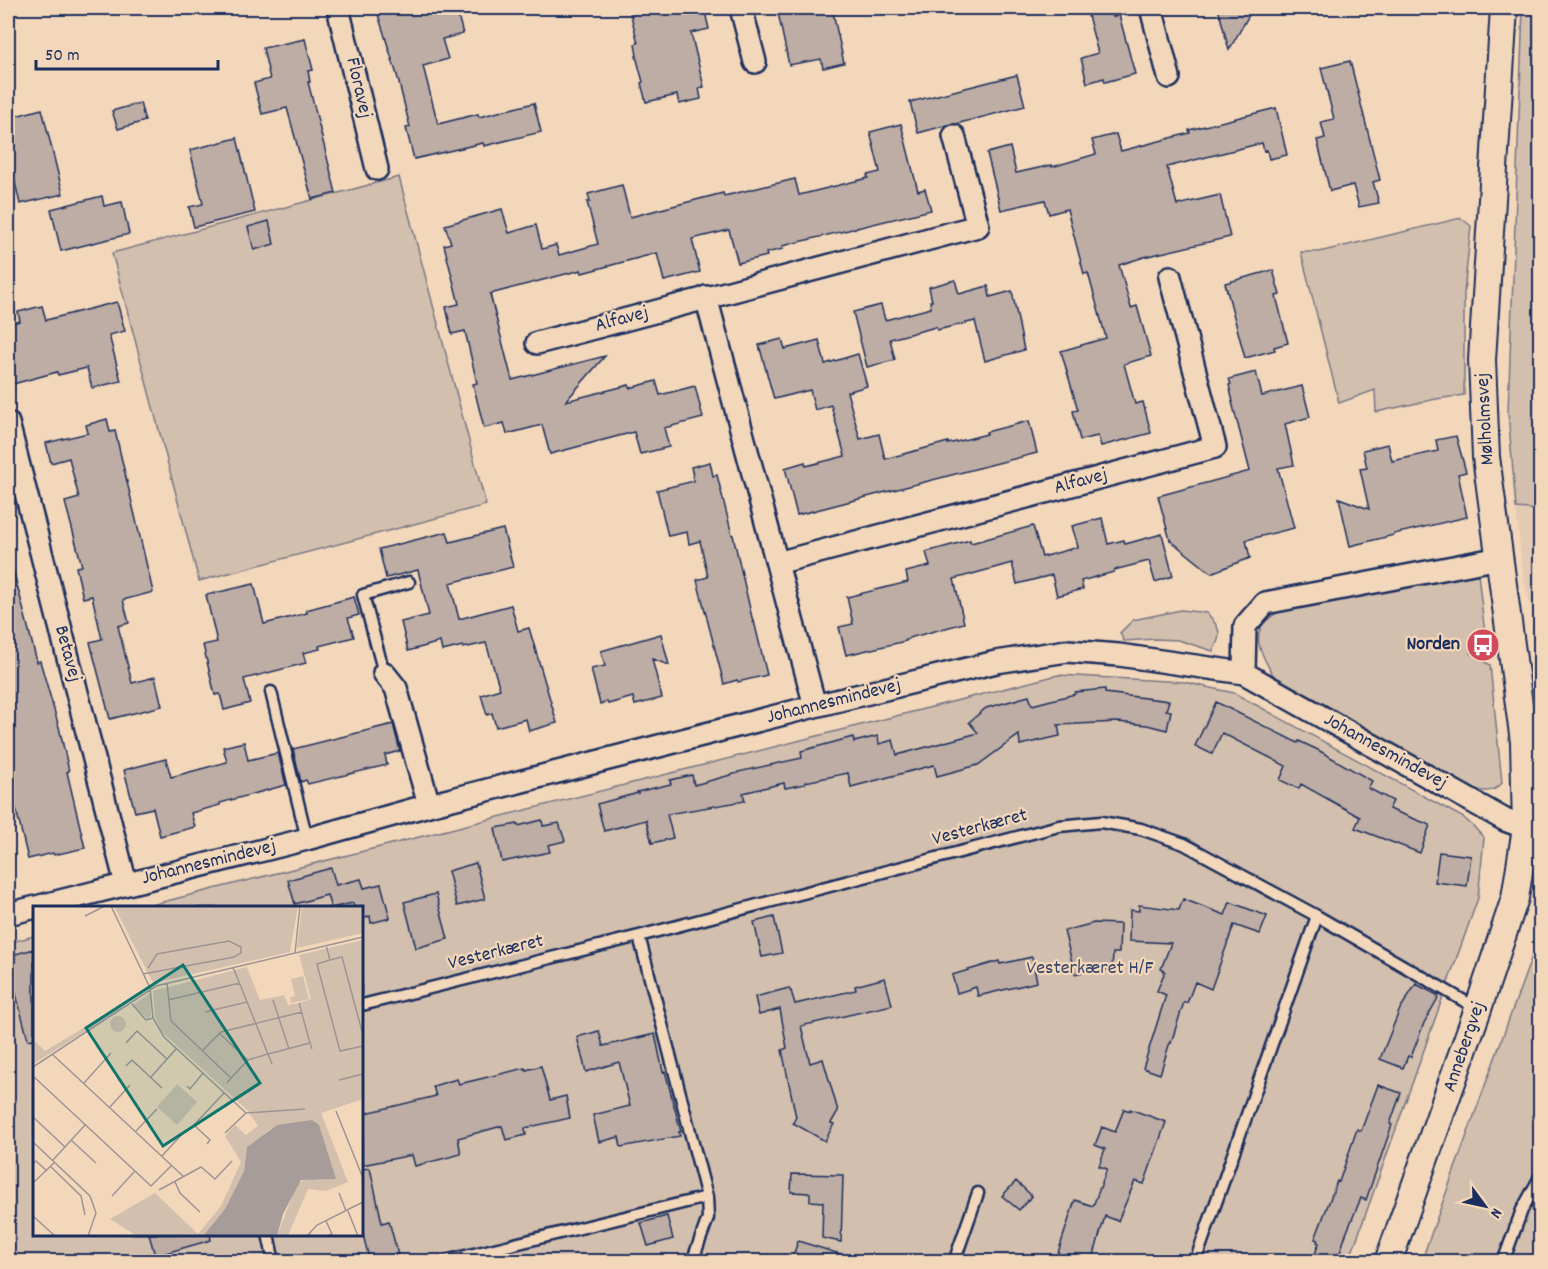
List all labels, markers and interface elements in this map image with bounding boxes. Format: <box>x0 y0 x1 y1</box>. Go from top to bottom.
scale bar <box>36 33 218 71</box>
text: 50 m <box>45 44 80 69</box>
street label: Floravej <box>337 55 379 121</box>
street label: Alfavej <box>592 299 652 341</box>
street label: Mølholmsvej <box>1470 372 1502 466</box>
street label: Alfavej <box>1051 461 1111 503</box>
street label: Betavej <box>46 623 88 685</box>
bus stop icon: Norden <box>1465 627 1501 663</box>
place label: Norden <box>1406 631 1460 659</box>
street label: Johannesmindevej <box>764 672 904 732</box>
street label: Johannesmindevej <box>1318 706 1452 798</box>
street label: Vesterkæret <box>929 802 1031 854</box>
street label: Johannesmindevej <box>139 833 279 893</box>
inset map <box>33 906 363 1236</box>
street label: Vesterkæret <box>445 928 547 978</box>
park label: Vesterkæret H/F <box>1027 955 1153 983</box>
street label: Annebergvej <box>1436 998 1494 1096</box>
north arrow <box>1455 1176 1515 1236</box>
text: N <box>1484 1203 1507 1222</box>

